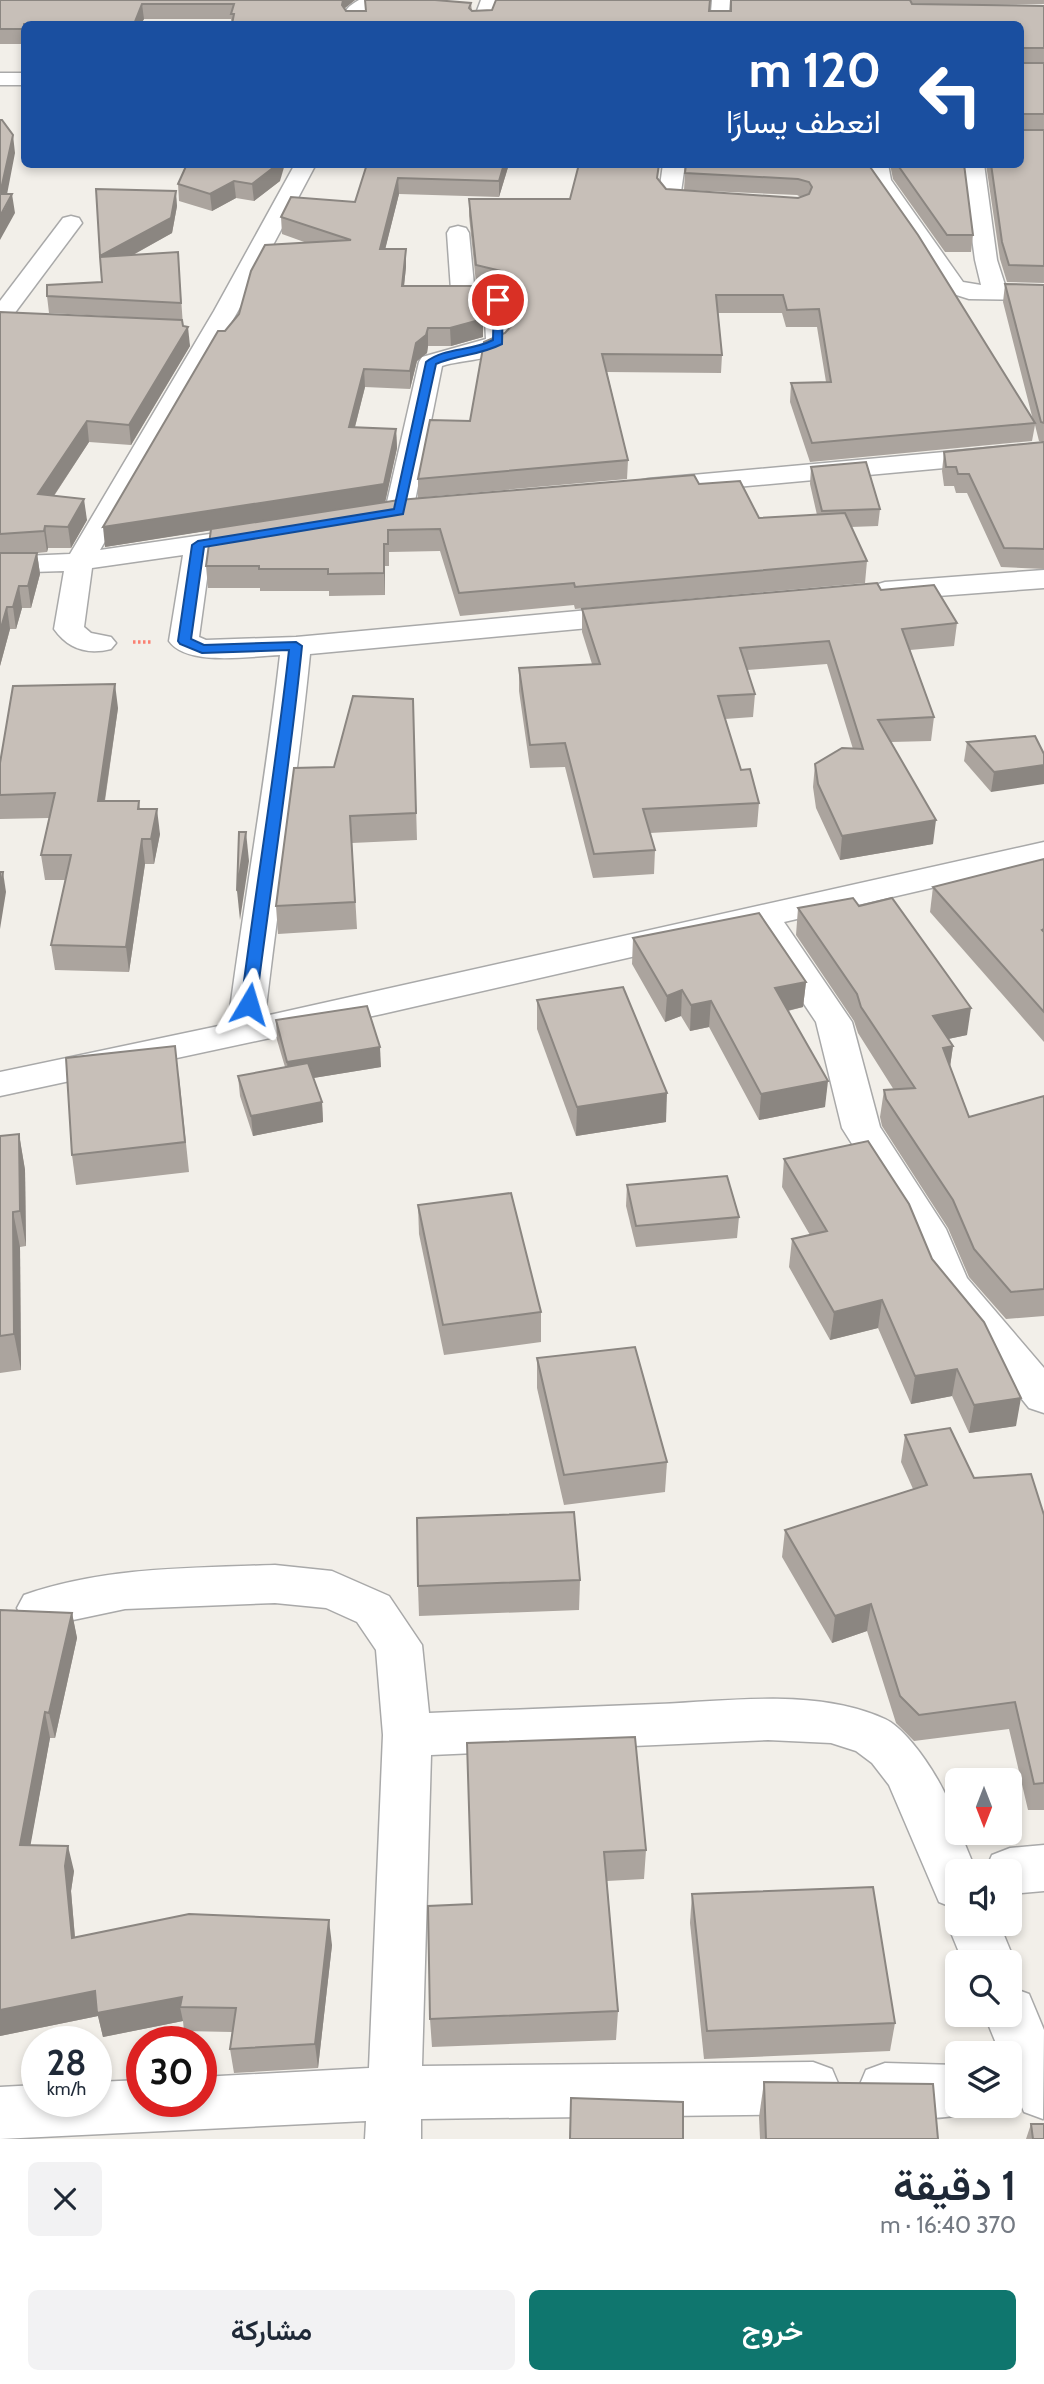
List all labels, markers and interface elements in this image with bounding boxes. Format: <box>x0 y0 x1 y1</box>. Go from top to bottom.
text: 120 m <box>749 40 881 99</box>
icon: left <box>905 49 996 140</box>
text: انعطف يسارًا <box>726 102 881 141</box>
pin <box>468 270 528 330</box>
icon: arrive <box>479 281 517 319</box>
position arrow <box>212 967 286 1041</box>
north arrow <box>945 1768 1022 1844</box>
map controls <box>945 1768 1022 2118</box>
button: sound <box>945 1859 1022 1936</box>
button: search <box>945 1950 1022 2027</box>
speed limit sign: 30 <box>126 2026 217 2117</box>
text: 28 <box>47 2041 86 2084</box>
button: layers <box>945 2041 1022 2118</box>
text: km/h <box>47 2078 86 2100</box>
text: 1 دقيقة <box>893 2159 1016 2211</box>
button: close <box>28 2162 102 2236</box>
text: 370 m · 16:40 <box>880 2211 1016 2239</box>
button: مشاركة <box>28 2290 515 2370</box>
button: خروج <box>529 2290 1016 2370</box>

